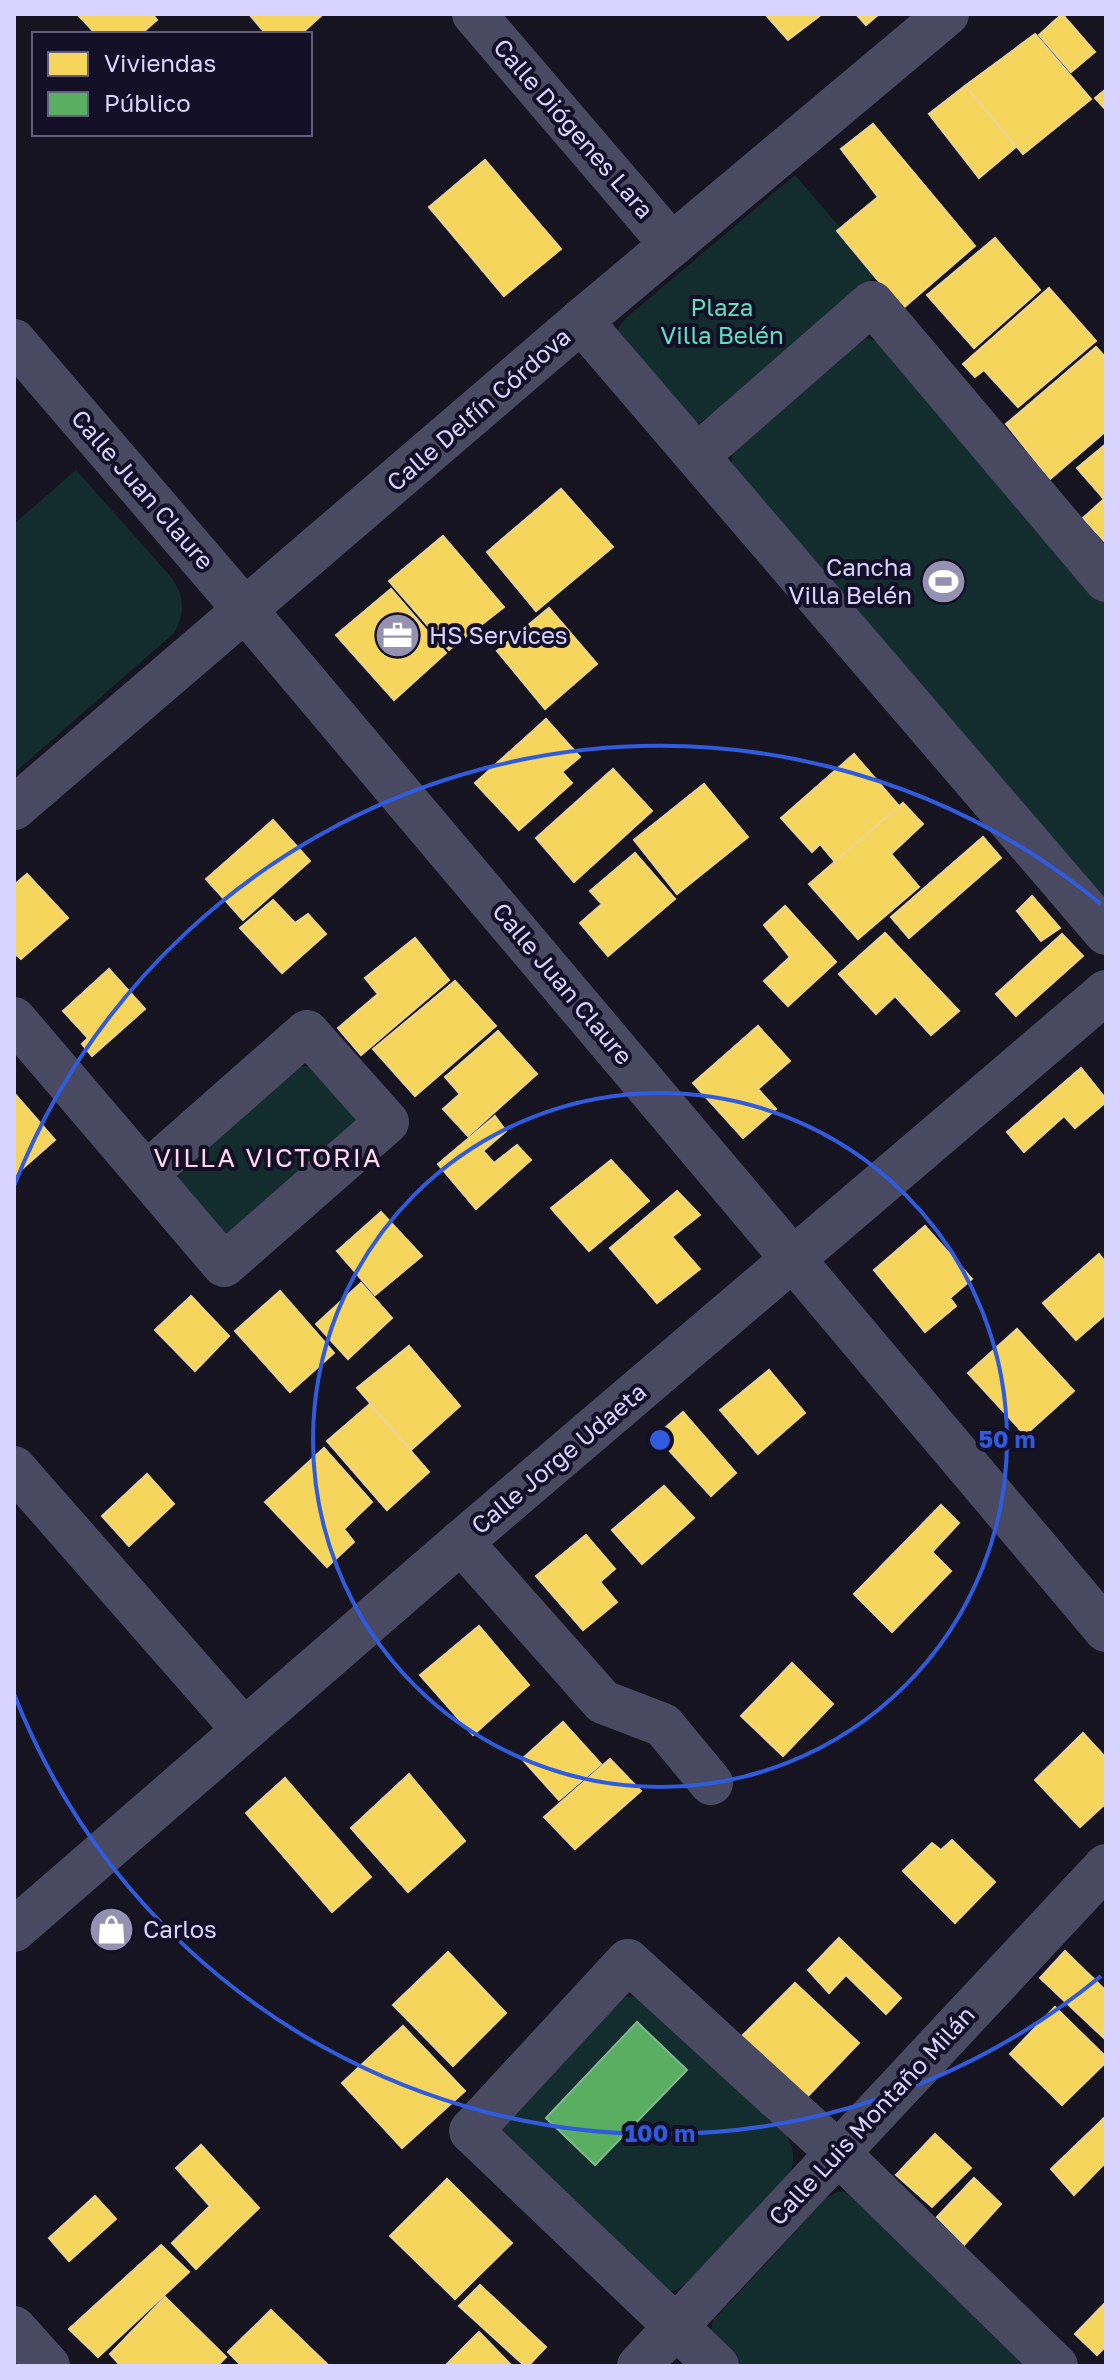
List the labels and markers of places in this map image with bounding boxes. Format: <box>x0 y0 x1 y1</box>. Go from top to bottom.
place label: Cancha Villa Belén <box>788 552 912 609</box>
sports icon: Cancha Villa Belén <box>919 558 967 606</box>
office icon: HS Services <box>374 612 422 660</box>
place label: HS Services <box>429 620 568 649</box>
centre of rings <box>646 1426 674 1454</box>
shop icon: Carlos <box>88 1906 136 1954</box>
place label: Carlos <box>143 1914 217 1943</box>

